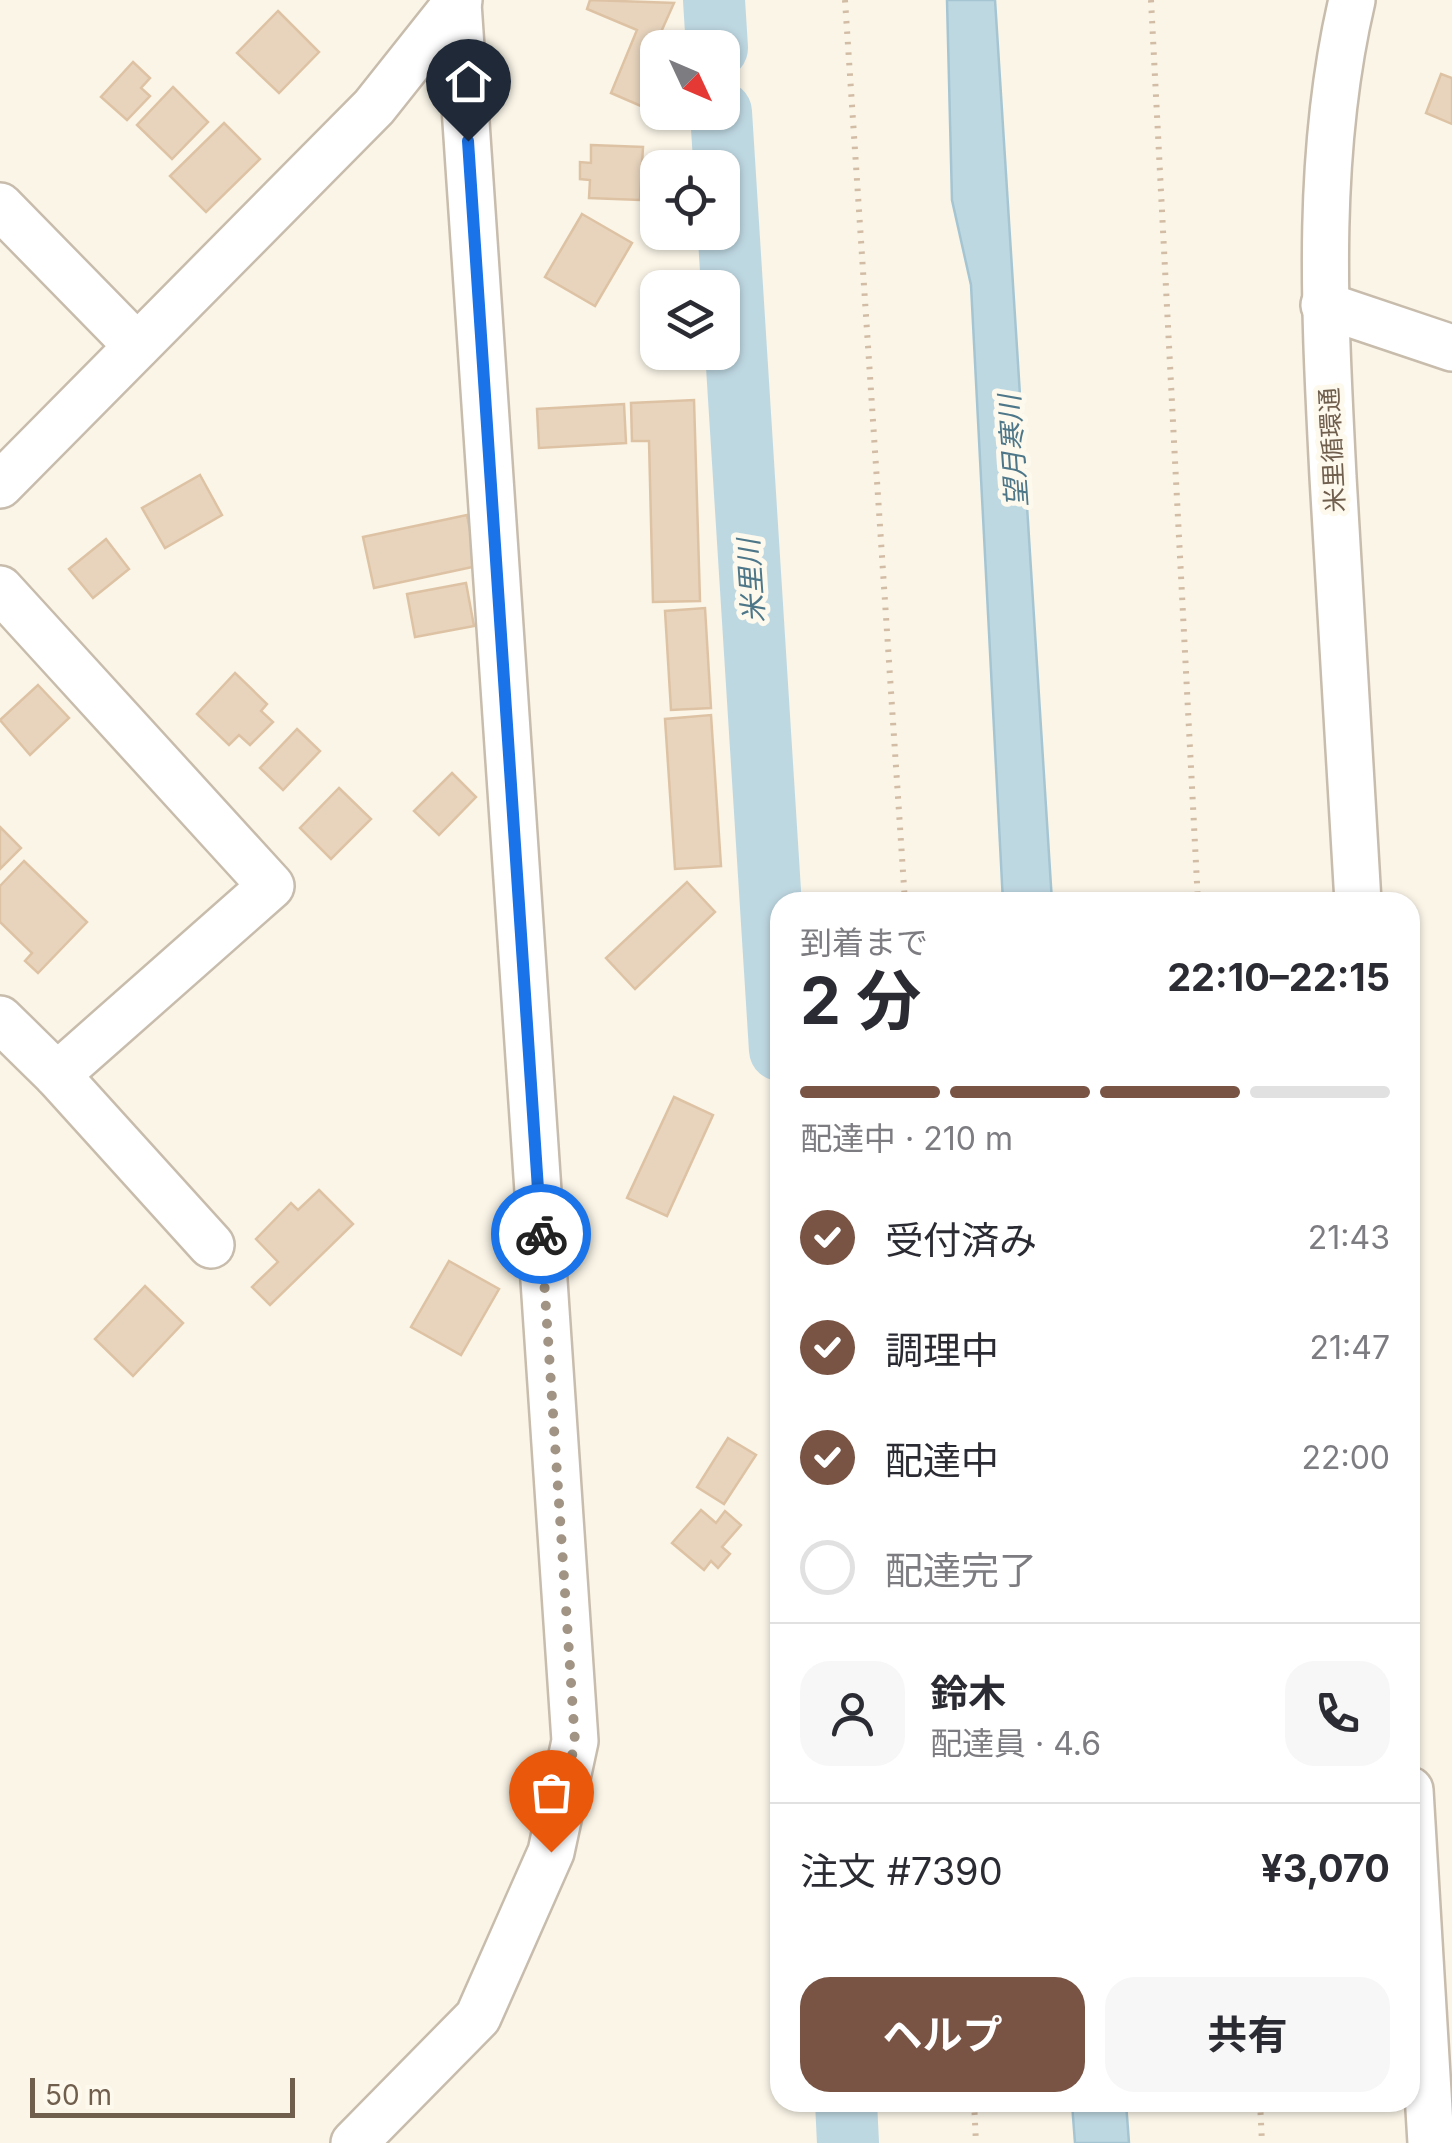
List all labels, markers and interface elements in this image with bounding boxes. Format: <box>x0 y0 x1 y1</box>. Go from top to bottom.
north arrow <box>640 30 740 130</box>
map controls <box>640 30 740 370</box>
pin <box>426 39 511 142</box>
icon: home <box>441 54 496 109</box>
button: locate <box>640 150 740 250</box>
button: layers <box>640 270 740 370</box>
street label: 米里循環通 <box>1314 387 1350 513</box>
water label: 望月寒川 <box>992 391 1034 508</box>
water label: 米里川 <box>731 535 771 624</box>
text: 到着まで <box>800 923 928 962</box>
text: 22:10–22:15 <box>1167 954 1390 1000</box>
text: 2 分 <box>800 961 921 1040</box>
text: 配達中 · 210 m <box>800 1119 1013 1158</box>
courier <box>491 1184 591 1284</box>
icon: bike <box>514 1207 569 1262</box>
icon: check <box>800 1210 855 1265</box>
text: 受付済み <box>885 1217 1037 1263</box>
text: 21:43 <box>1308 1218 1390 1257</box>
icon: check <box>800 1320 855 1375</box>
text: 調理中 <box>885 1327 999 1373</box>
text: 21:47 <box>1309 1328 1390 1367</box>
icon: check <box>800 1430 855 1485</box>
text: 配達中 <box>885 1437 999 1483</box>
text: 22:00 <box>1301 1438 1390 1477</box>
text: 配達完了 <box>885 1547 1037 1593</box>
button: person <box>800 1661 905 1766</box>
button: phone <box>1285 1661 1390 1766</box>
text: 鈴木 <box>930 1670 1006 1716</box>
text: 配達員 · 4.6 <box>930 1724 1101 1763</box>
pin <box>509 1750 594 1853</box>
icon: bag <box>524 1765 579 1820</box>
text: ¥3,070 <box>1261 1845 1390 1891</box>
text: 注文 #7390 <box>800 1848 1003 1894</box>
button: ヘルプ <box>800 1977 1085 2092</box>
button: 共有 <box>1105 1977 1390 2092</box>
scale bar <box>30 2073 295 2118</box>
text: 50 m <box>45 2078 112 2112</box>

